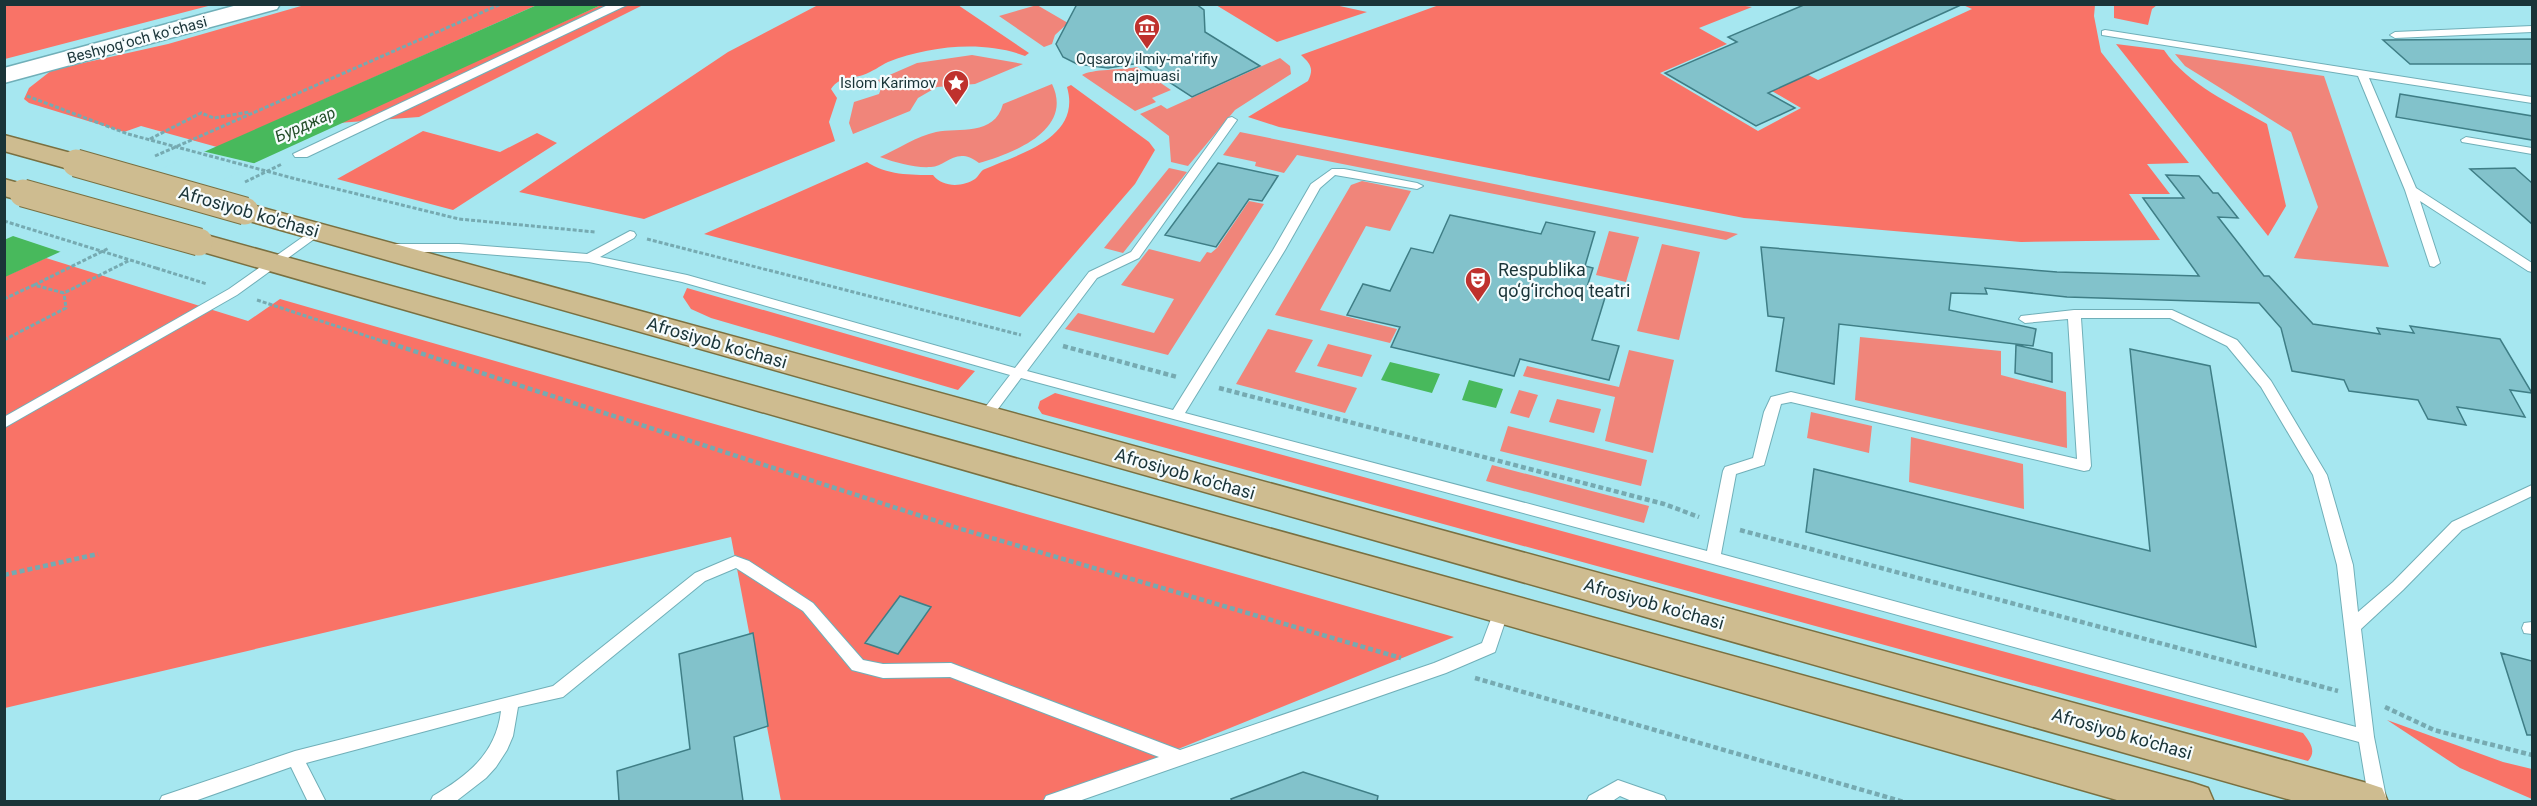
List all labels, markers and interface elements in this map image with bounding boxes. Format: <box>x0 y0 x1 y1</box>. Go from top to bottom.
museum icon: Oqsaroy ilmiy-ma'rifiy majmuasi <box>1132 12 1162 50</box>
street label: Beshyogʻoch koʻchasi <box>65 13 209 67</box>
place label: Oqsaroy ilmiy-ma'rifiy majmuasi <box>1076 50 1218 85</box>
place icon: Islom Karimov <box>941 68 971 106</box>
place label: Islom Karimov <box>840 74 936 92</box>
water label: Бурджар <box>272 103 338 146</box>
street label: Afrosiyob ko'chasi <box>177 181 322 242</box>
place label: Respublika qo‘g‘irchoq teatri <box>1498 259 1630 301</box>
theatre icon: Respublika qo‘g‘irchoq teatri <box>1463 265 1493 303</box>
street label: Afrosiyob ko'chasi <box>645 312 790 373</box>
street label: Afrosiyob ko'chasi <box>1113 443 1258 504</box>
street label: Afrosiyob ko'chasi <box>1582 573 1727 634</box>
street label: Afrosiyob ko'chasi <box>2050 703 2195 764</box>

